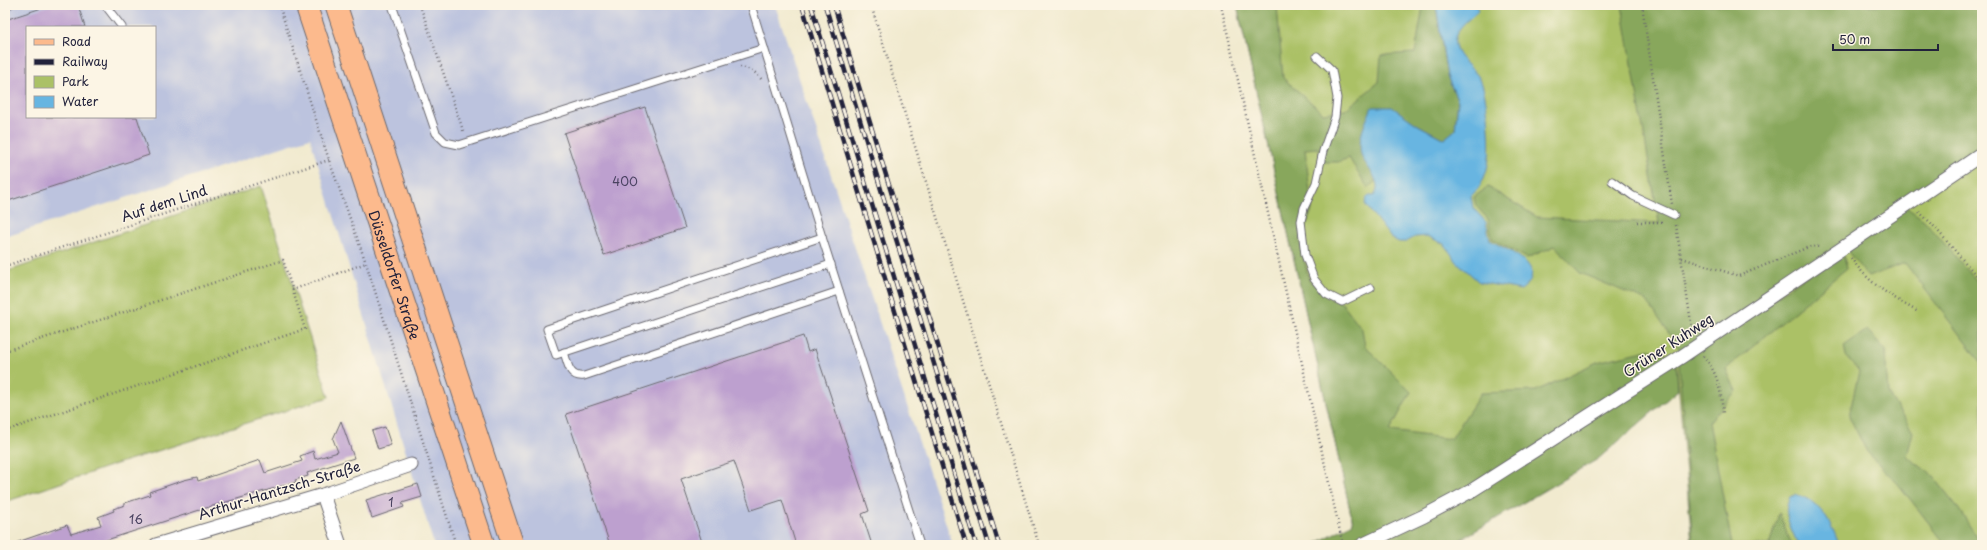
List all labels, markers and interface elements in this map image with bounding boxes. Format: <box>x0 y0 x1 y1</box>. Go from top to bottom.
legend <box>26 26 156 118</box>
scale bar <box>1833 26 1938 52</box>
text: 50 m <box>1839 30 1870 48</box>
text: Road <box>62 32 91 50</box>
text: Railway <box>62 52 108 70</box>
text: Park <box>62 72 89 90</box>
text: Water <box>62 92 99 110</box>
house number: 400 <box>612 172 638 190</box>
street label: Auf dem Lind <box>118 179 210 227</box>
street label: Düsseldorfer Straße <box>364 207 426 342</box>
street label: Grüner Kuhweg <box>1619 308 1717 382</box>
street label: Arthur-Hantzsch-Straße <box>195 455 363 525</box>
house number: 1 <box>388 493 394 511</box>
house number: 16 <box>129 510 143 528</box>

